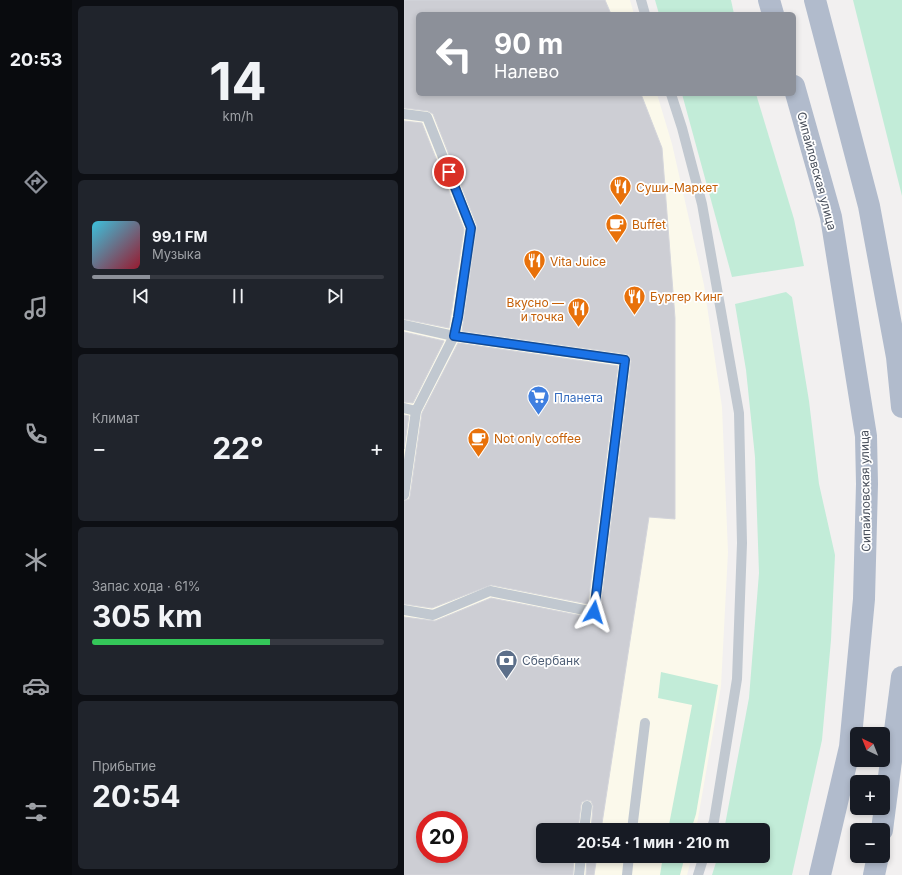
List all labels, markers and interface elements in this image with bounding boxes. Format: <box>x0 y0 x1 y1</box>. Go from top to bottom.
text: 90 m <box>494 27 563 61</box>
icon: left <box>428 28 480 80</box>
text: 20:53 <box>10 49 62 70</box>
text: 14 <box>209 50 267 113</box>
text: Налево <box>494 61 559 82</box>
text: km/h <box>223 108 253 124</box>
street label: Сипайловская улица <box>794 110 840 232</box>
pin <box>432 155 466 189</box>
icon: arrive <box>438 161 460 183</box>
icon: directions <box>22 168 50 196</box>
restaurant icon: Суши-Маркет <box>608 174 634 207</box>
place label: Суши-Маркет <box>636 180 718 195</box>
cafe icon: Buffet <box>604 211 630 244</box>
place label: Buffet <box>632 217 666 232</box>
text: 99.1 FM <box>152 227 208 246</box>
text: Музыка <box>152 246 201 262</box>
restaurant icon: Vita Juice <box>521 248 547 281</box>
place label: Vita Juice <box>550 254 606 269</box>
restaurant icon: Бургер Кинг <box>622 283 648 316</box>
icon: previous <box>130 285 152 307</box>
icon: pause <box>227 285 249 307</box>
icon: next <box>324 285 346 307</box>
place label: Бургер Кинг <box>650 289 722 304</box>
icon: music <box>22 294 50 322</box>
place label: Вкусно — и точка <box>507 295 564 324</box>
restaurant icon: Вкусно — и точка <box>566 296 592 329</box>
supermarket icon: Планета <box>526 384 552 417</box>
place label: Планета <box>554 390 603 405</box>
text: Климат <box>92 410 139 426</box>
icon: phone <box>22 420 50 448</box>
cafe icon: Not only coffee <box>466 425 492 458</box>
text: 22° <box>212 430 264 466</box>
street label: Сипайловская улица <box>856 430 874 552</box>
place label: Not only coffee <box>494 431 581 446</box>
text: − <box>92 435 107 461</box>
text: + <box>369 435 384 461</box>
icon: climate <box>22 546 50 574</box>
text: Запас хода · 61% <box>92 578 201 594</box>
position arrow <box>573 591 615 633</box>
text: 305 km <box>92 598 203 634</box>
bank icon: Сбербанк <box>494 647 520 680</box>
place label: Сбербанк <box>522 653 580 668</box>
icon: car <box>22 672 50 700</box>
north arrow <box>850 727 890 767</box>
map controls <box>850 727 890 863</box>
text: Прибытие <box>92 758 156 774</box>
button: + <box>850 775 890 815</box>
text: 20:54 <box>92 778 181 814</box>
icon: filters <box>22 798 50 826</box>
speed limit sign: 20 <box>416 811 468 863</box>
button: − <box>850 823 890 863</box>
text: 20:54 · 1 мин · 210 m <box>577 833 729 852</box>

